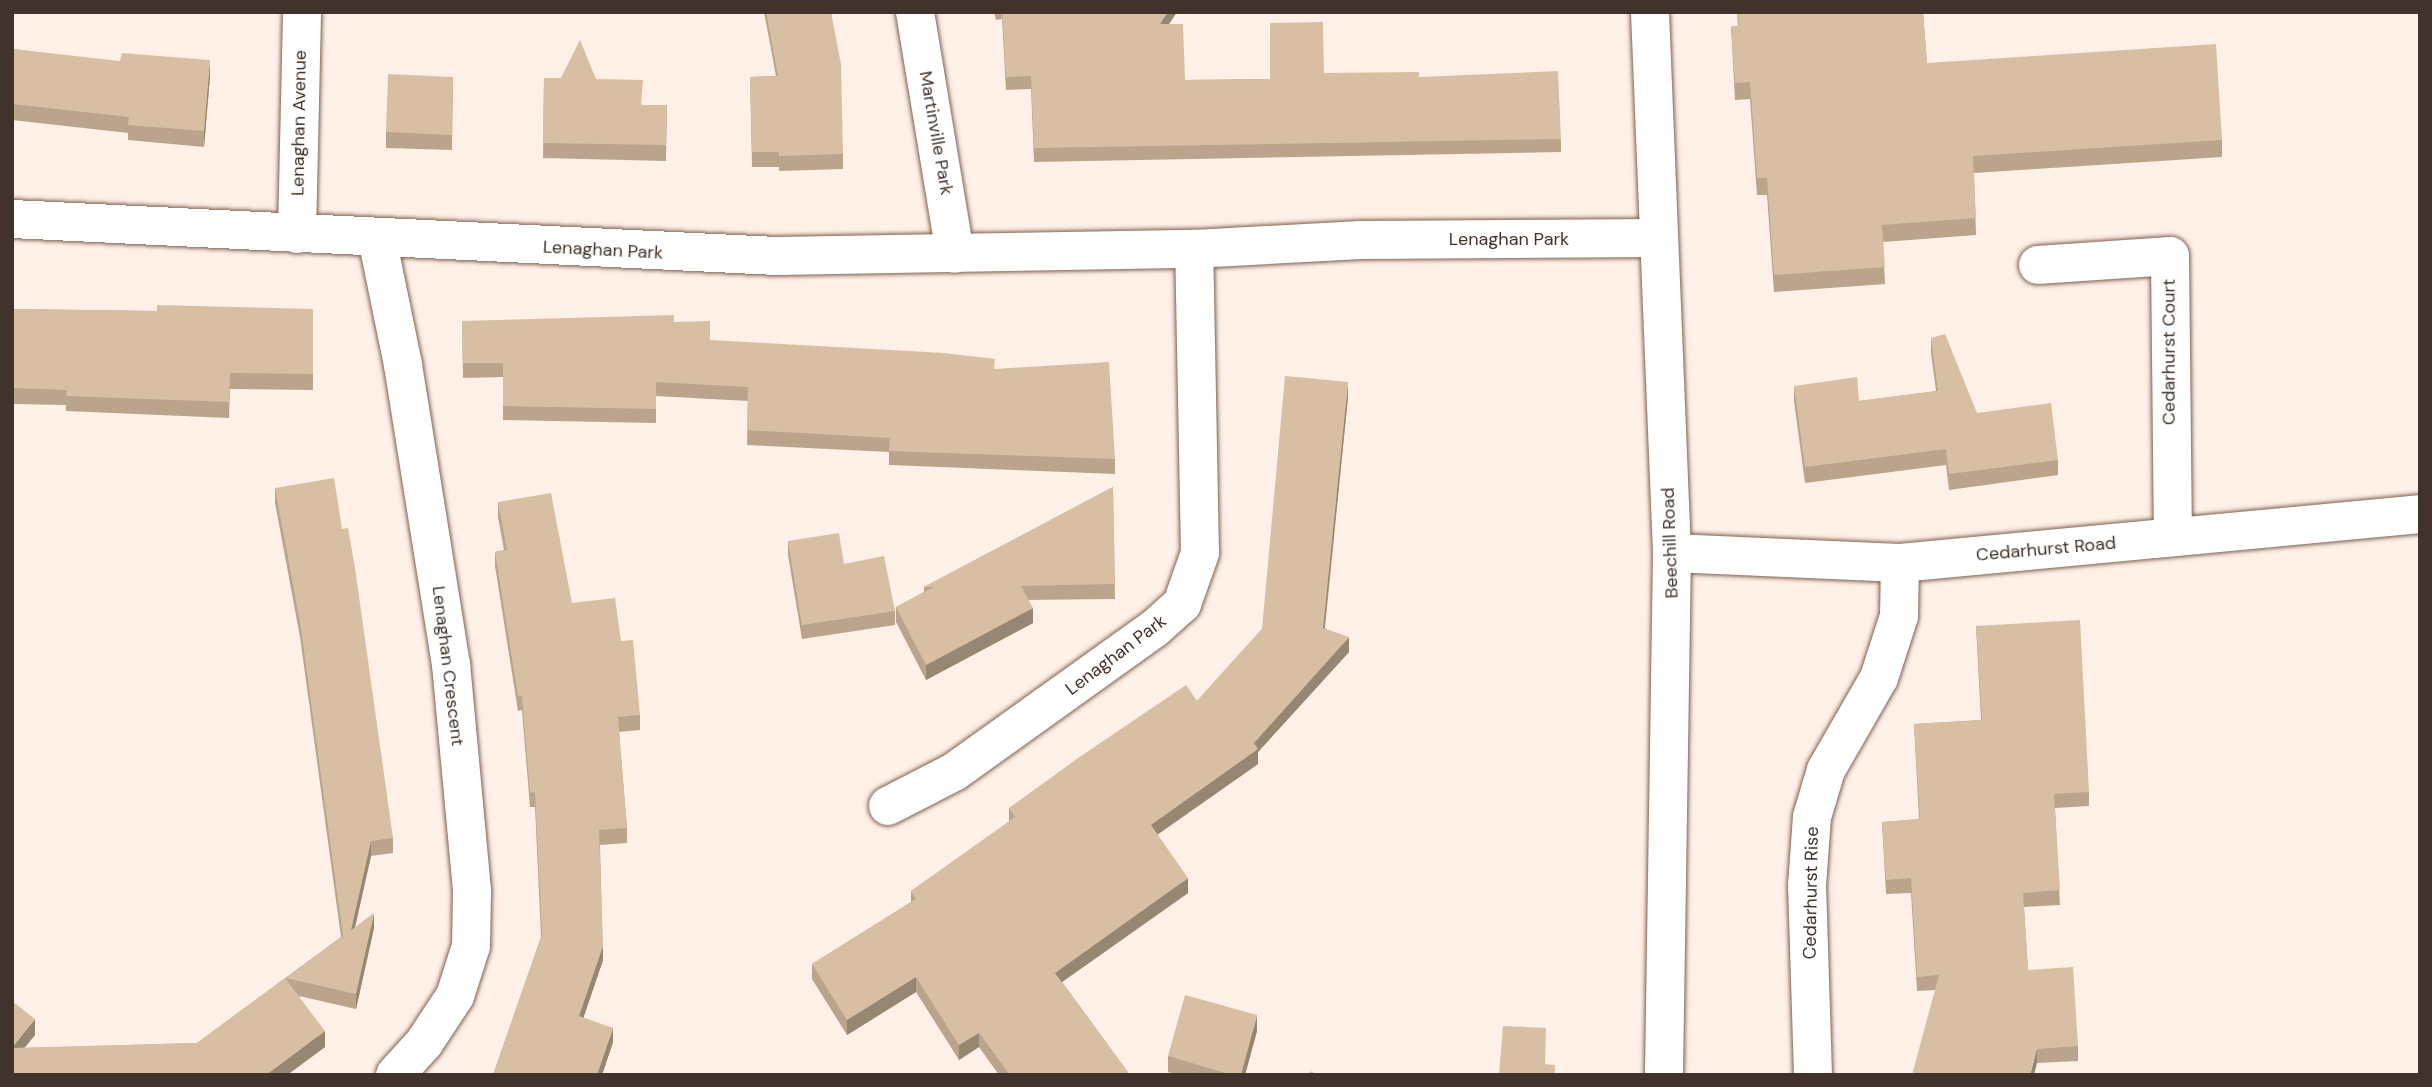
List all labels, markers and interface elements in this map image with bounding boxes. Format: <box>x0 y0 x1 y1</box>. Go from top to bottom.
street label: Lenaghan Avenue <box>287 50 311 196</box>
street label: Martinville Park <box>914 69 958 197</box>
street label: Lenaghan Park <box>1449 228 1569 250</box>
street label: Lenaghan Park <box>542 236 664 264</box>
street label: Cedarhurst Court <box>2158 279 2180 425</box>
street label: Beechill Road <box>1657 487 1683 599</box>
street label: Cedarhurst Road <box>1975 532 2117 566</box>
street label: Lenaghan Crescent <box>427 585 469 747</box>
street label: Lenaghan Park <box>1061 610 1171 700</box>
street label: Cedarhurst Rise <box>1799 826 1823 960</box>

